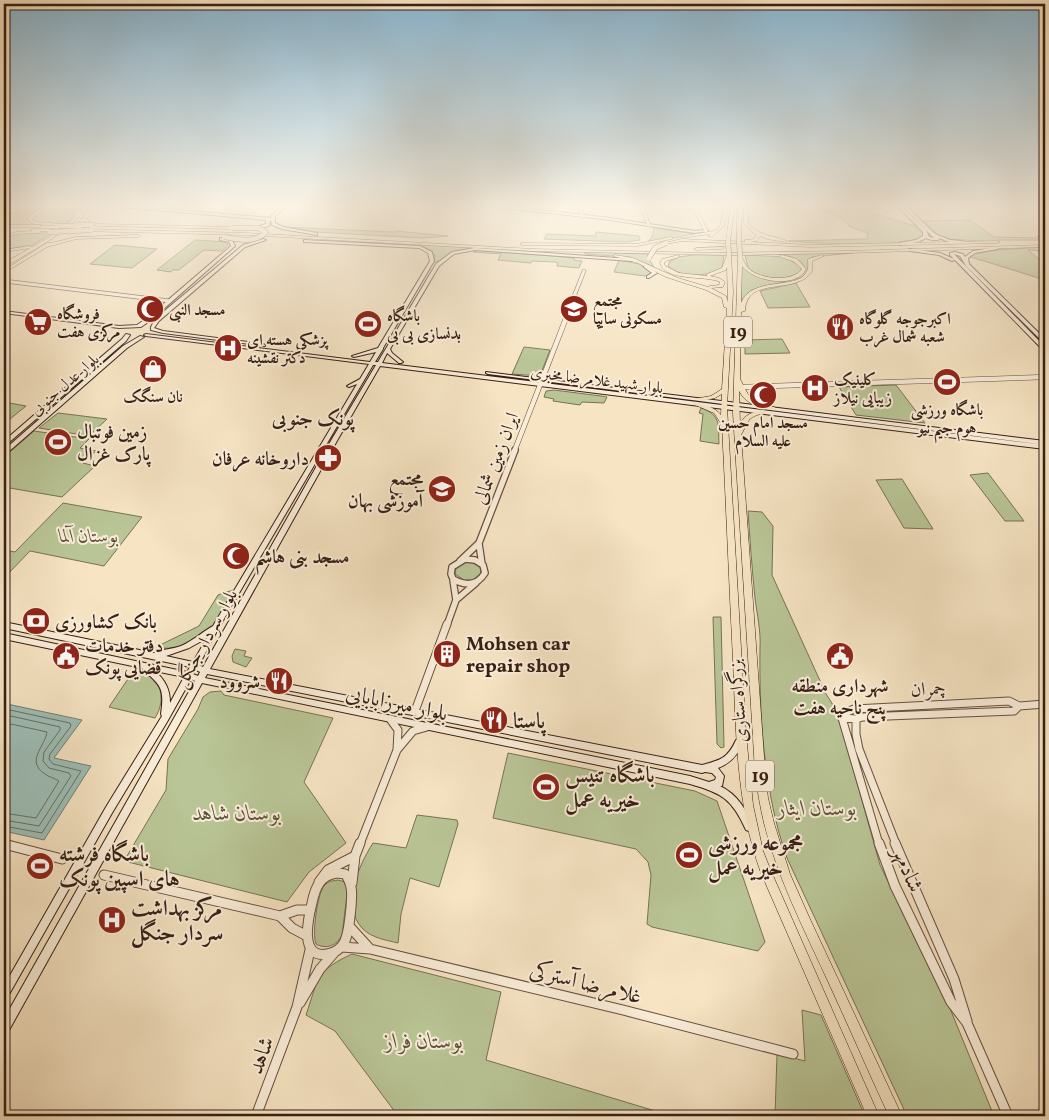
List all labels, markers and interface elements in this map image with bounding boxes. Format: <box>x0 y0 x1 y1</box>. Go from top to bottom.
place label: مجتمع مسکونی سایپا <box>593 291 662 331</box>
mosque icon: مسجد النبی <box>135 294 165 324</box>
school or university icon: مجتمع مسکونی سایپا <box>559 294 589 324</box>
place label: مسجد النبی <box>169 300 225 323</box>
place label: فروشگاه مرکزی هفت <box>57 303 120 344</box>
place label: باشگاه بدنسازی بی بی <box>386 305 461 346</box>
supermarket icon: فروشگاه مرکزی هفت <box>23 307 53 337</box>
sports icon: باشگاه بدنسازی بی بی <box>353 309 383 339</box>
place label: اکبرجوجه گلوگاه شعبه شمال غرب <box>859 309 951 349</box>
restaurant icon: اکبرجوجه گلوگاه شعبه شمال غرب <box>825 312 855 342</box>
road number: 19 <box>724 316 752 348</box>
place label: پزشکی هسته ای دکتر نقشینه <box>247 330 330 370</box>
hospital icon: پزشکی هسته ای دکتر نقشینه <box>213 333 243 363</box>
street label: بلوار عدل جنوبی <box>26 349 105 422</box>
shop icon: نان سنگک <box>138 354 168 384</box>
street label: بلوار شهید غلامرضا مخبری <box>529 362 664 400</box>
sports icon: باشگاه ورزشی هوم جیم نیو <box>932 367 962 397</box>
place label: کلینیک زیبایی نیلاز <box>832 370 893 410</box>
hospital icon: کلینیک زیبایی نیلاز <box>800 373 830 403</box>
mosque icon: مسجد امام حسین علیه السلام <box>748 380 778 410</box>
place label: نان سنگک <box>123 386 183 409</box>
place label: باشگاه ورزشی هوم جیم نیو <box>911 399 983 444</box>
district label: پونک جنوبی <box>271 406 355 434</box>
street label: ایران زمین شمالی <box>467 409 526 508</box>
place label: مسجد امام حسین علیه السلام <box>718 413 808 455</box>
place label: زمین فوتبال پارک غزال <box>77 420 151 468</box>
sports icon: زمین فوتبال پارک غزال <box>43 427 73 457</box>
pharmacy icon: داروخانه عرفان <box>313 443 343 473</box>
place label: داروخانه عرفان <box>212 447 309 473</box>
place label: مجتمع آموزشی بهان <box>348 467 426 515</box>
school or university icon: مجتمع آموزشی بهان <box>427 474 457 504</box>
park label: بوستان آلما <box>57 524 119 550</box>
mosque icon: مسجد بنی هاشم <box>221 541 251 571</box>
place label: مسجد بنی هاشم <box>255 545 349 575</box>
street label: بلوار سردار جنگل <box>168 584 245 693</box>
bank icon: بانک کشاورزی <box>21 606 51 636</box>
place label: بانک کشاورزی <box>55 610 157 636</box>
place label: Mohsen car repair shop <box>466 632 570 680</box>
place label: دفتر خدمات قضایی پونک <box>85 634 163 682</box>
building icon: Mohsen car repair shop <box>432 639 462 669</box>
public building icon: دفتر خدمات قضایی پونک <box>51 641 81 671</box>
public building icon: شهرداری منطقه پنج ناحیه هفت <box>825 641 855 671</box>
street label: بزرگراه ستاری <box>722 657 755 744</box>
restaurant icon: شروود <box>264 666 294 696</box>
place label: شروود <box>219 670 260 696</box>
place label: شهرداری منطقه پنج ناحیه هفت <box>791 674 889 725</box>
street label: چمران <box>910 676 946 704</box>
street label: بلوار میرزابابایی <box>343 679 450 730</box>
restaurant icon: پاستا <box>479 705 509 735</box>
place label: پاستا <box>513 707 547 738</box>
place label: باشگاه تنیس خیریه عمل <box>565 760 655 817</box>
road number: 19 <box>746 760 774 791</box>
sports icon: باشگاه تنیس خیریه عمل <box>531 772 561 802</box>
park label: بوستان ایثار <box>775 794 857 825</box>
park label: بوستان شاهد <box>192 799 282 830</box>
place label: مجموعه ورزشی خیریه عمل <box>708 829 803 885</box>
place label: باشگاه فرشته های اسپین پونک <box>59 839 180 896</box>
sports icon: مجموعه ورزشی خیریه عمل <box>674 840 704 870</box>
street label: شادمهر <box>883 841 930 897</box>
sports icon: باشگاه فرشته های اسپین پونک <box>25 851 55 881</box>
place label: مرکز بهداشت سردار جنگل <box>131 894 223 950</box>
hospital icon: مرکز بهداشت سردار جنگل <box>97 905 127 935</box>
street label: غلامرضا آسترکی <box>526 956 645 1013</box>
park label: بوستان فراز <box>383 1027 463 1058</box>
street label: شاهد <box>241 1033 283 1079</box>

